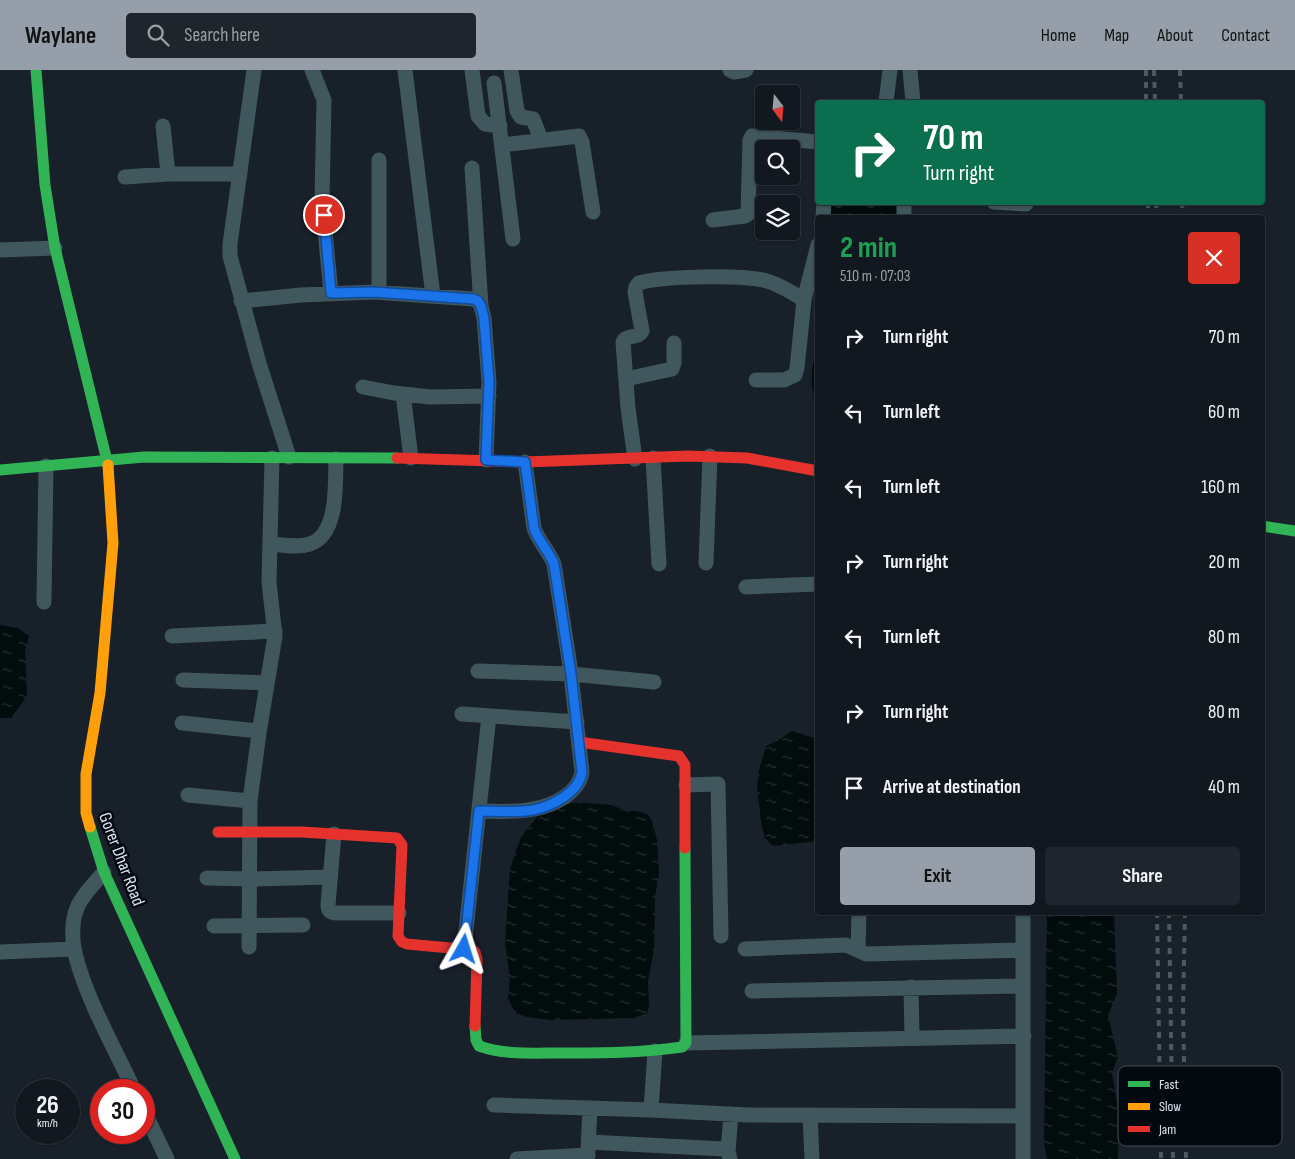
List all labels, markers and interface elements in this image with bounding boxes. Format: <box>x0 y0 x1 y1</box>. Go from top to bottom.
search box <box>126 13 476 58</box>
text: Waylane <box>25 21 96 50</box>
icon: search <box>144 21 172 49</box>
text: Search here <box>184 24 260 47</box>
text: Home <box>1041 25 1076 46</box>
text: Map <box>1104 25 1129 46</box>
text: About <box>1157 25 1193 46</box>
text: Contact <box>1221 25 1270 46</box>
north arrow <box>755 85 800 130</box>
map controls <box>755 85 800 240</box>
text: 70 m <box>923 117 983 160</box>
icon: right <box>840 120 905 185</box>
button: search <box>755 140 800 185</box>
text: Turn right <box>923 160 994 187</box>
pin <box>303 194 345 236</box>
button: layers <box>755 195 800 240</box>
icon: arrive <box>310 201 338 229</box>
text: 2 min <box>840 230 897 266</box>
button: close <box>1188 232 1240 284</box>
text: 510 m · 07:03 <box>840 267 910 286</box>
icon: right <box>840 324 868 352</box>
text: Turn right <box>883 326 948 349</box>
text: 70 m <box>1209 326 1240 349</box>
icon: left <box>840 399 868 427</box>
text: Turn left <box>883 401 940 424</box>
text: 60 m <box>1208 401 1240 424</box>
icon: left <box>840 474 868 502</box>
text: Turn left <box>883 476 940 499</box>
text: 160 m <box>1201 476 1240 499</box>
icon: right <box>840 549 868 577</box>
text: Turn right <box>883 551 948 574</box>
text: 20 m <box>1208 551 1240 574</box>
icon: left <box>840 624 868 652</box>
text: Turn left <box>883 626 940 649</box>
text: 80 m <box>1208 626 1240 649</box>
icon: right <box>840 699 868 727</box>
text: Turn right <box>883 701 948 724</box>
text: 80 m <box>1208 701 1240 724</box>
icon: arrive <box>840 774 868 802</box>
text: Arrive at destination <box>883 776 1021 799</box>
text: 40 m <box>1208 776 1240 799</box>
street label: Gorer Dhar Road <box>94 810 149 909</box>
button: Exit <box>840 847 1035 905</box>
button: Share <box>1045 847 1240 905</box>
position arrow <box>437 922 489 974</box>
legend <box>1118 1066 1282 1146</box>
text: Fast <box>1159 1076 1179 1093</box>
speed limit sign: 30 <box>90 1079 155 1144</box>
text: 26 <box>36 1090 59 1121</box>
text: Slow <box>1159 1098 1181 1115</box>
text: km/h <box>37 1116 58 1131</box>
text: Jam <box>1158 1121 1176 1138</box>

